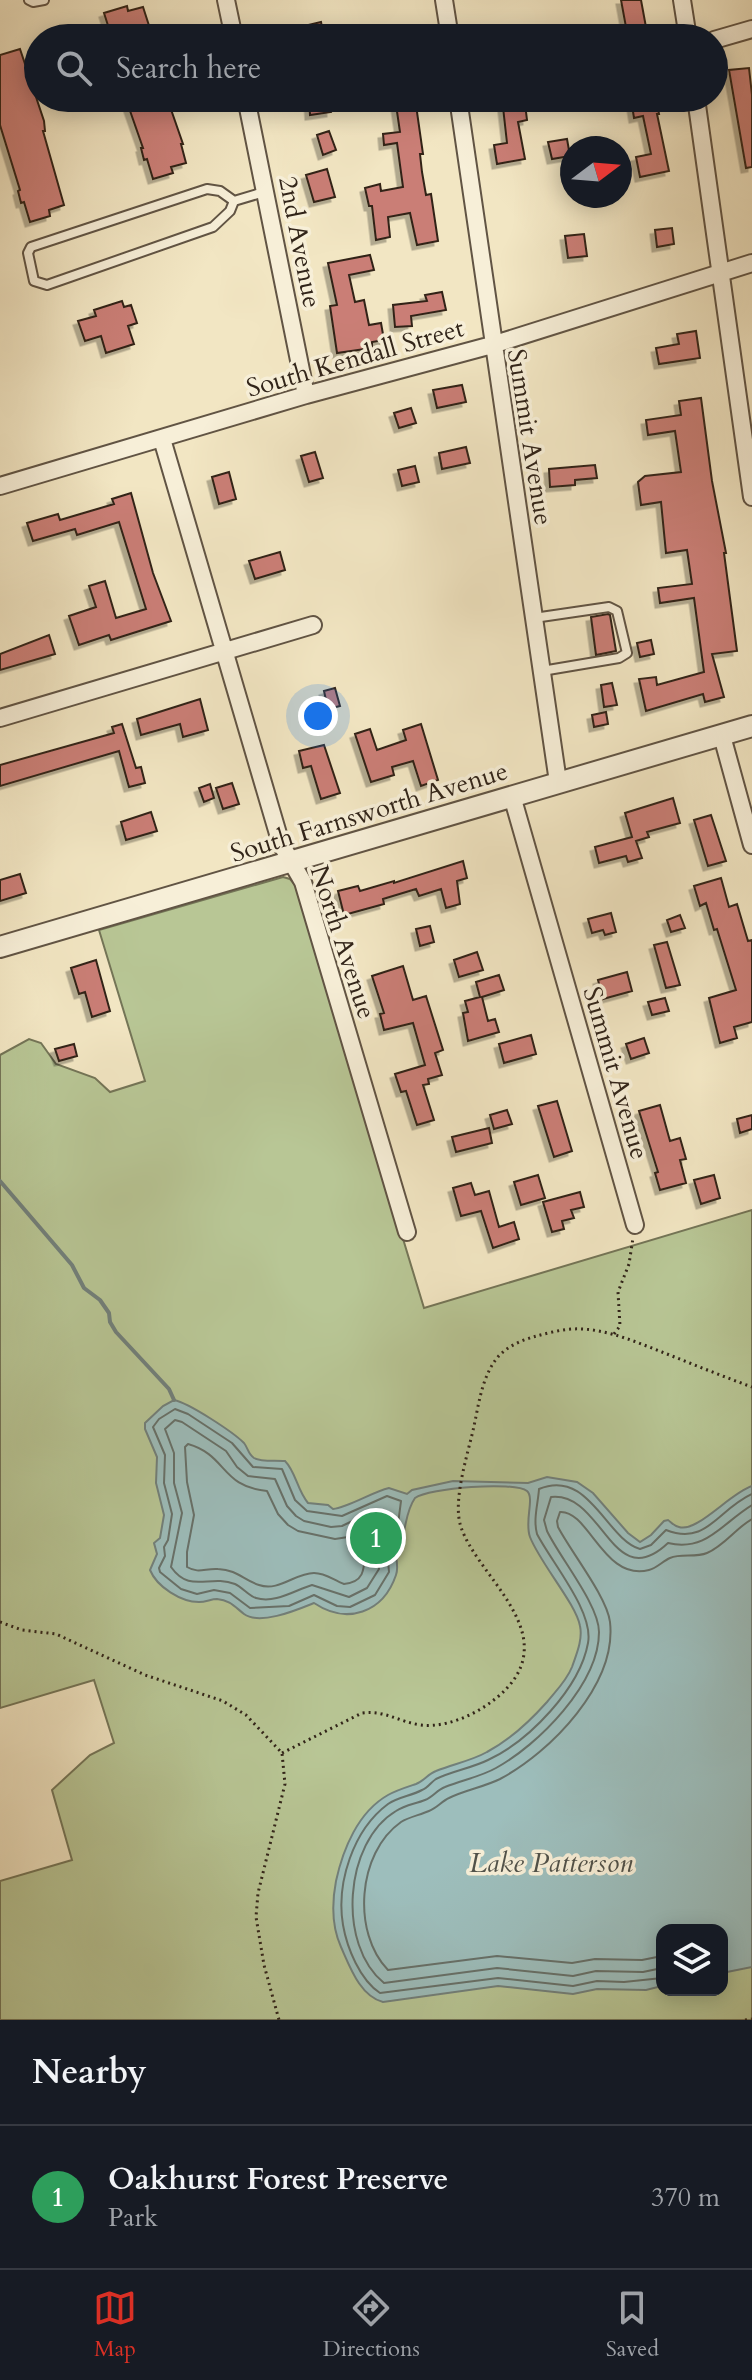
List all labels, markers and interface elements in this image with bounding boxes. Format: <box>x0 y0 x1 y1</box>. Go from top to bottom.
search box <box>24 24 728 112</box>
icon: search <box>52 46 96 90</box>
text: Search here <box>116 48 261 89</box>
north arrow <box>560 136 632 208</box>
street label: 2nd Avenue <box>270 173 330 311</box>
street label: South Kendall Street <box>242 310 468 406</box>
street label: Summit Avenue <box>499 346 561 528</box>
your location <box>298 696 338 736</box>
street label: South Farnsworth Avenue <box>226 753 512 871</box>
street label: North Avenue <box>302 861 384 1023</box>
street label: Summit Avenue <box>575 983 657 1163</box>
pin: 1 <box>350 1508 402 1568</box>
water label: Lake Patterson <box>469 1844 633 1882</box>
map controls <box>656 1924 728 1996</box>
button: layers <box>656 1924 728 1996</box>
text: Nearby <box>32 2049 147 2095</box>
text: Oakhurst Forest Preserve <box>108 2159 448 2200</box>
text: 1 <box>51 2180 65 2215</box>
text: 370 m <box>651 2180 720 2215</box>
text: Park <box>108 2200 158 2235</box>
tab: Map <box>93 2286 137 2364</box>
tab: Directions <box>323 2286 420 2364</box>
tab: Saved <box>606 2286 659 2364</box>

